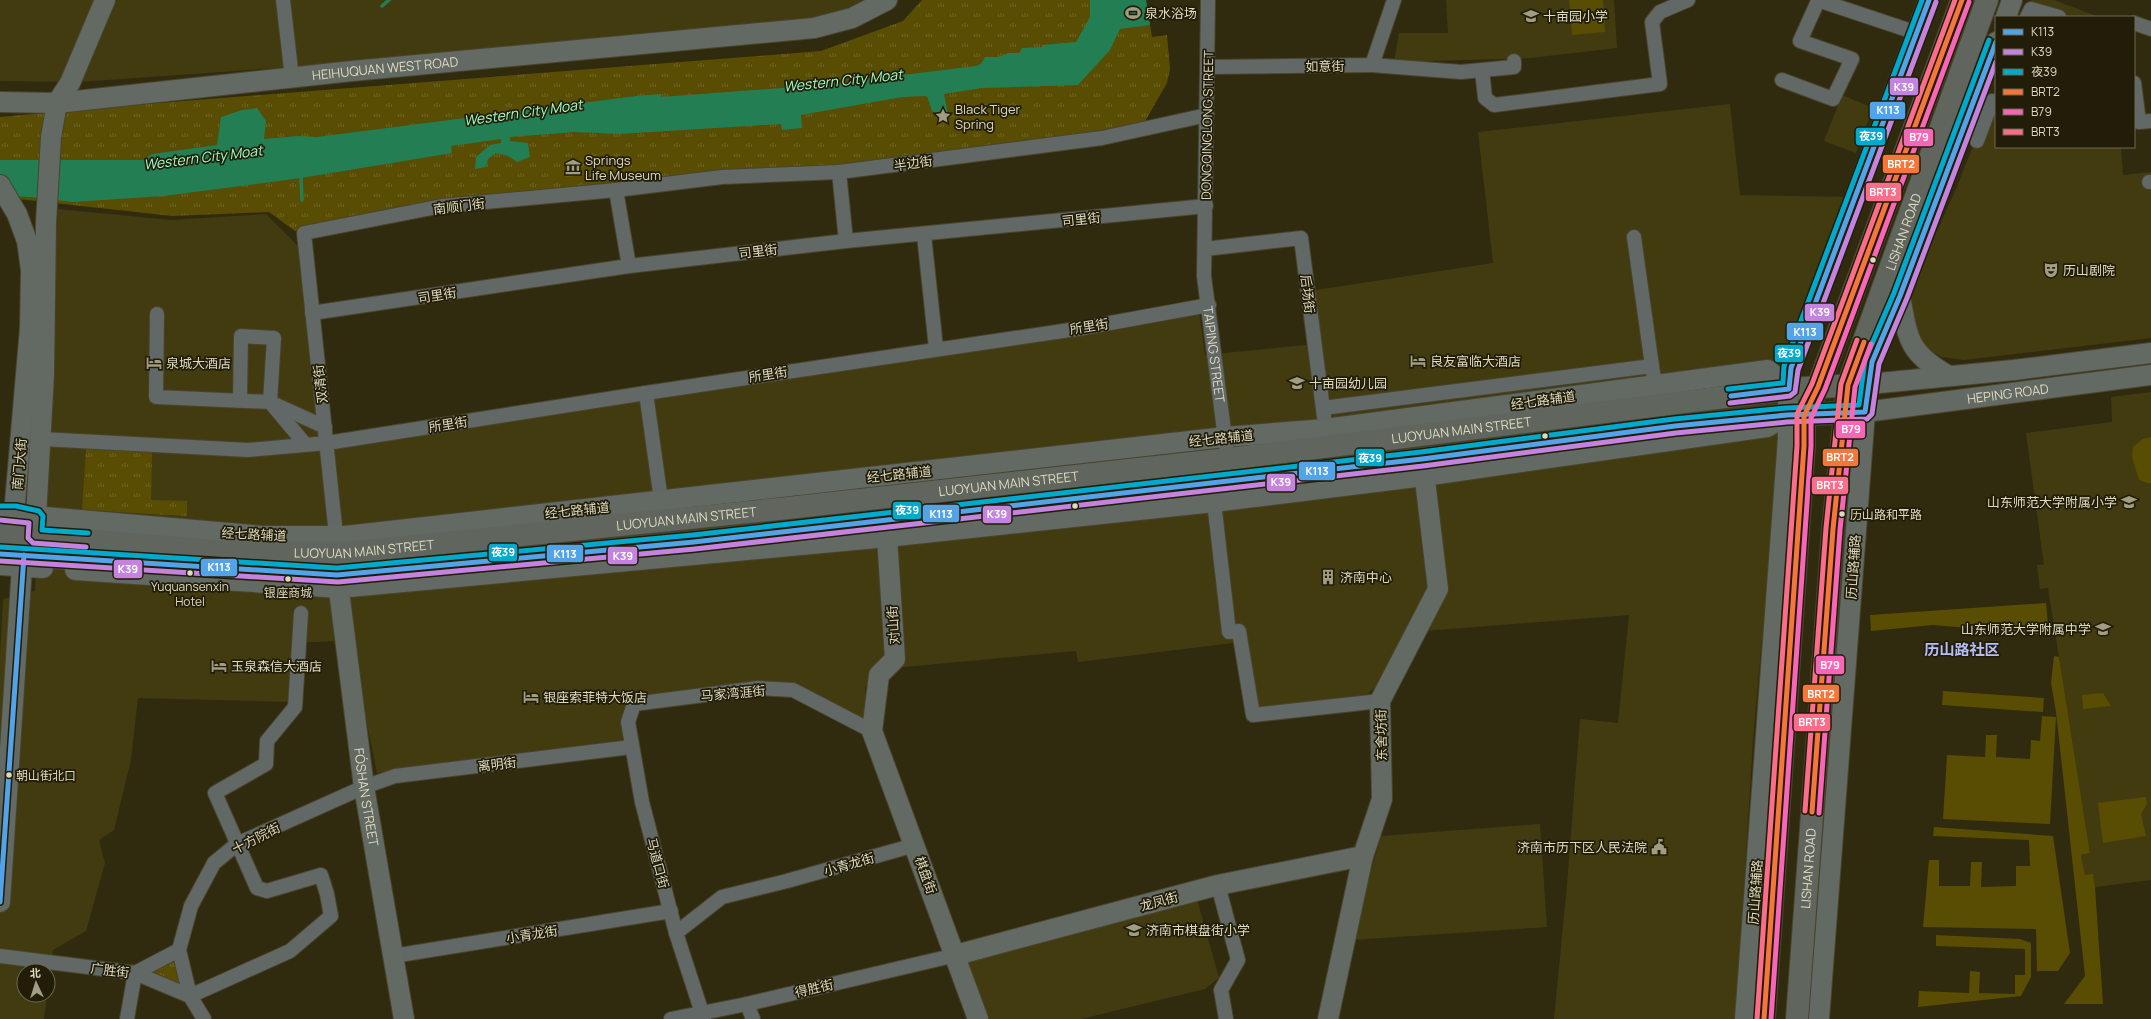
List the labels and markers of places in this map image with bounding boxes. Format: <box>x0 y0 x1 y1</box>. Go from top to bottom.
sports icon: 泉水浴场 <box>1124 4 1142 22</box>
place label: 泉水浴场 <box>1145 4 1197 22</box>
school or university icon: 十亩园小学 <box>1522 7 1540 25</box>
place label: 十亩园小学 <box>1543 7 1608 25</box>
place label: Black Tiger Spring <box>955 100 1021 133</box>
place icon: Black Tiger Spring <box>934 107 952 125</box>
place label: Springs Life Museum <box>585 151 661 184</box>
museum icon: Springs Life Museum <box>564 158 582 176</box>
unlabelled marker <box>1868 255 1878 265</box>
theatre icon: 历山剧院 <box>2042 261 2060 279</box>
place label: 历山剧院 <box>2063 261 2115 279</box>
hotel icon: 良友富临大酒店 <box>1409 352 1427 370</box>
place label: 良友富临大酒店 <box>1430 352 1521 370</box>
hotel icon: 泉城大酒店 <box>145 354 163 372</box>
place label: 泉城大酒店 <box>166 354 231 372</box>
school or university icon: 十亩园幼儿园 <box>1288 374 1306 392</box>
place label: 十亩园幼儿园 <box>1309 374 1387 392</box>
unlabelled marker <box>1540 431 1550 441</box>
place label: 山东师范大学附属小学 <box>1987 493 2117 511</box>
school or university icon: 山东师范大学附属小学 <box>2120 493 2138 511</box>
unlabelled marker <box>1070 501 1080 511</box>
place label: 历山路和平路 <box>1850 506 1922 523</box>
marker: 历山路和平路 <box>1837 509 1847 519</box>
marker: Yuquansenxin Hotel <box>185 568 195 578</box>
building icon: 济南中心 <box>1319 568 1337 586</box>
place label: 济南中心 <box>1340 568 1392 586</box>
marker: 银座商城 <box>283 574 293 584</box>
place label: Yuquansenxin Hotel <box>151 578 229 610</box>
place label: 银座商城 <box>264 584 312 601</box>
place label: 山东师范大学附属中学 <box>1961 620 2091 638</box>
school or university icon: 山东师范大学附属中学 <box>2094 620 2112 638</box>
hotel icon: 玉泉森信大酒店 <box>210 657 228 675</box>
place label: 玉泉森信大酒店 <box>231 657 322 675</box>
hotel icon: 银座索菲特大饭店 <box>522 688 540 706</box>
place label: 银座索菲特大饭店 <box>543 688 647 706</box>
place label: 朝山街北口 <box>16 767 76 784</box>
marker: 朝山街北口 <box>4 770 14 780</box>
place label: 济南市历下区人民法院 <box>1517 838 1647 856</box>
public building icon: 济南市历下区人民法院 <box>1650 838 1668 856</box>
school or university icon: 济南市棋盘街小学 <box>1125 921 1143 939</box>
place label: 济南市棋盘街小学 <box>1146 921 1250 939</box>

